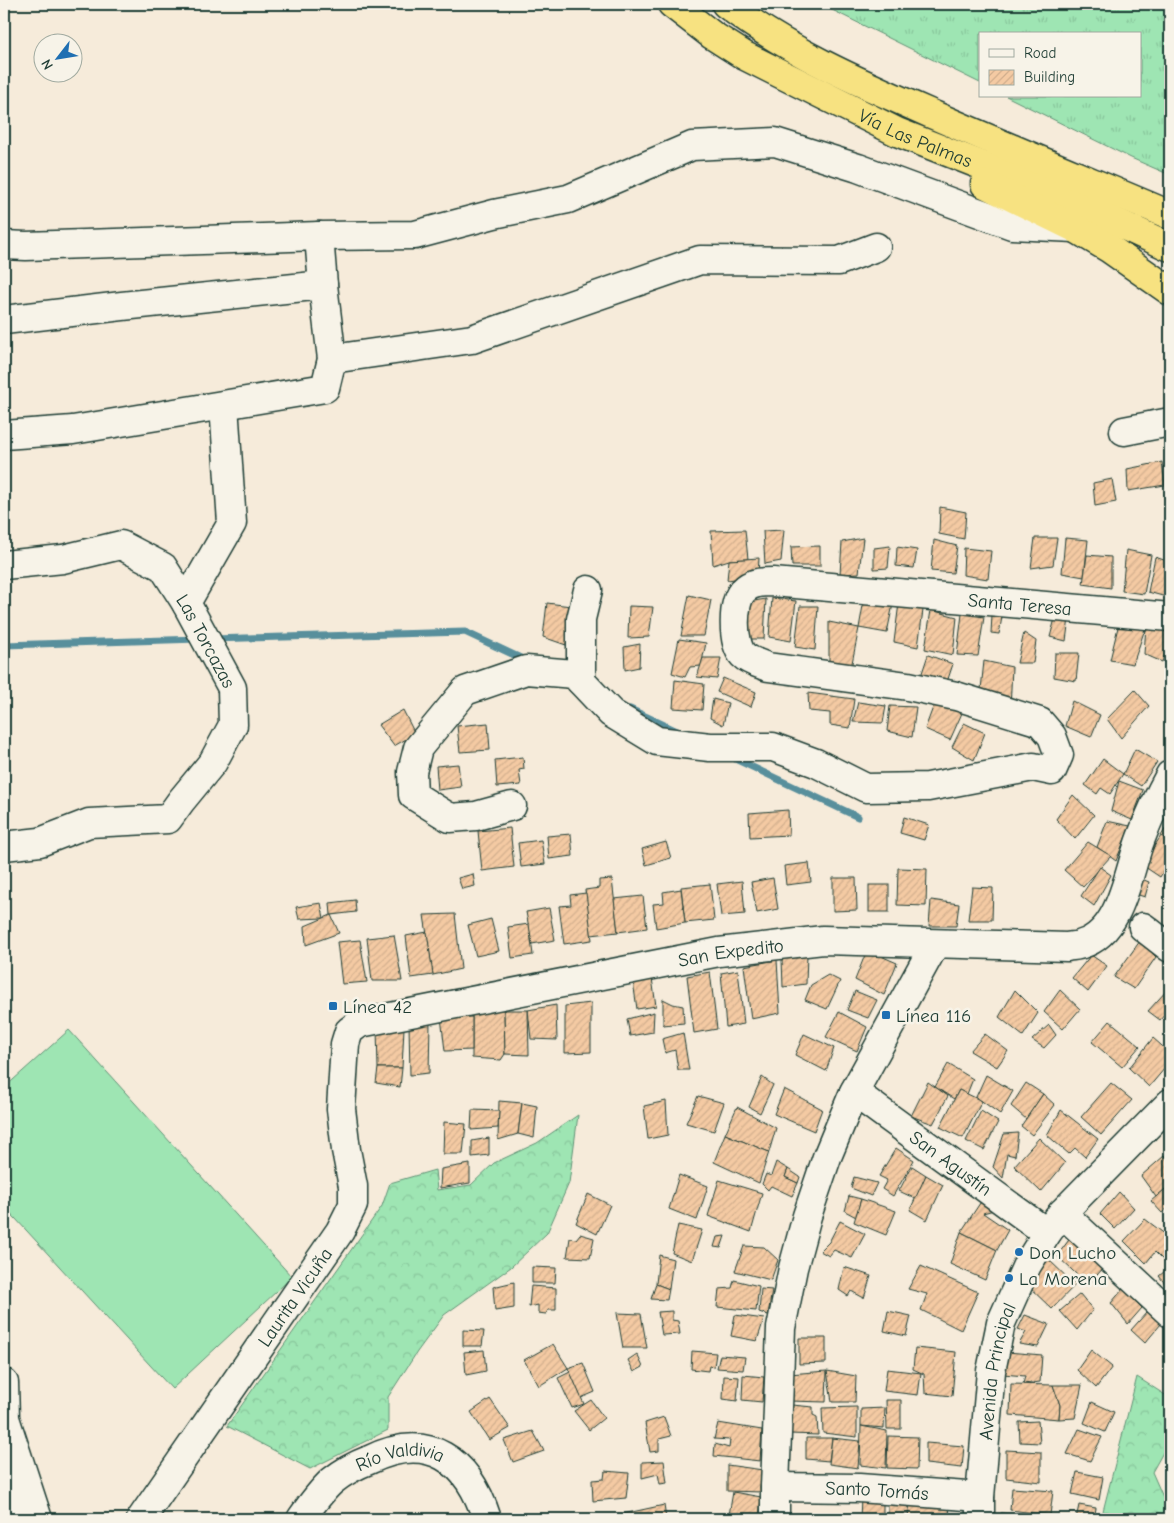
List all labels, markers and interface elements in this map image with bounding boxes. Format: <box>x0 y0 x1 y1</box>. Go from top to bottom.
north arrow <box>32 32 82 82</box>
legend <box>979 32 1142 98</box>
text: Road <box>1024 44 1056 62</box>
text: N <box>38 56 57 73</box>
text: Building <box>1024 68 1075 86</box>
street label: Vía Las Palmas <box>855 105 975 173</box>
street label: Santa Teresa <box>967 589 1072 620</box>
street label: Las Torcazas <box>171 590 240 692</box>
street label: San Expedito <box>676 935 785 972</box>
place label: Línea 42 <box>343 996 412 1018</box>
marker: Línea 42 <box>327 1000 339 1012</box>
place label: Línea 116 <box>896 1005 971 1027</box>
marker: Línea 116 <box>880 1009 892 1021</box>
street label: San Agustín <box>905 1126 996 1201</box>
place label: Don Lucho <box>1029 1242 1116 1264</box>
street label: Laurita Vicuña <box>253 1244 337 1351</box>
marker: Don Lucho <box>1013 1246 1025 1258</box>
place label: La Morena <box>1019 1268 1107 1290</box>
marker: La Morena <box>1003 1272 1015 1284</box>
street label: Avenida Principal <box>975 1299 1021 1441</box>
street label: Río Valdivia <box>352 1438 448 1476</box>
street label: Santo Tomás <box>825 1478 930 1505</box>

